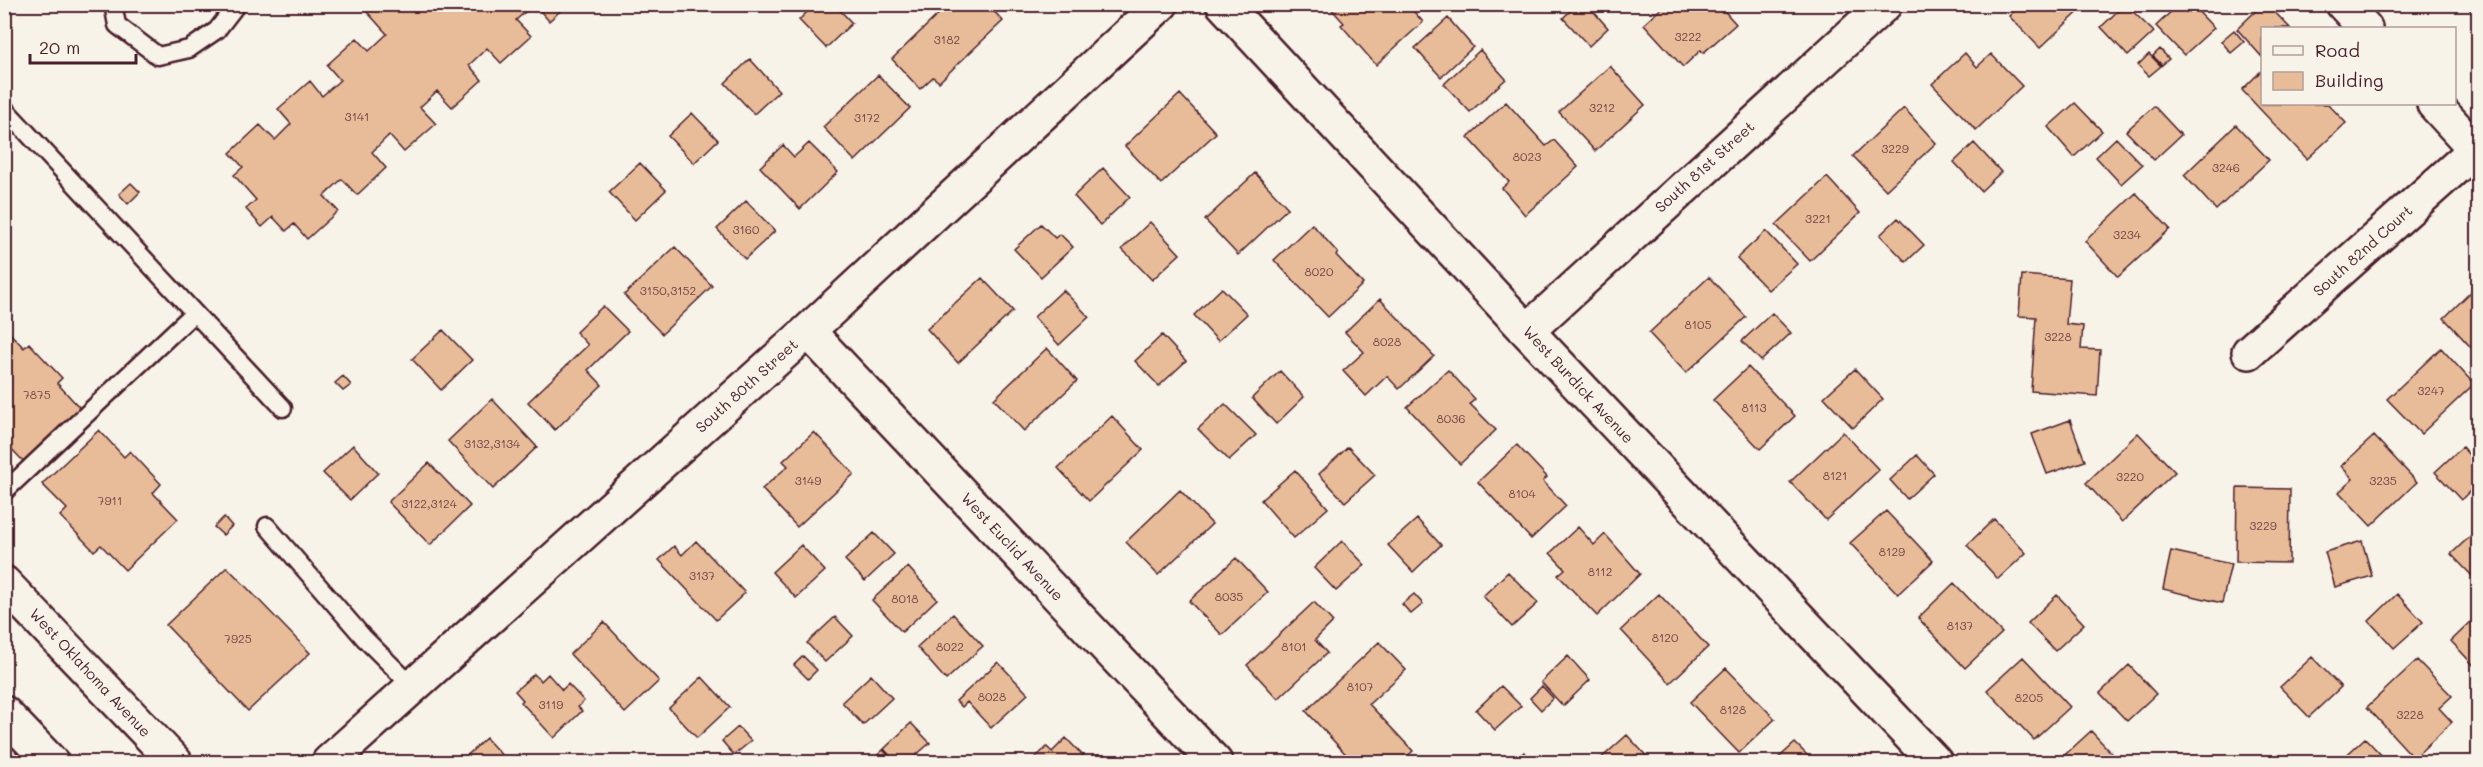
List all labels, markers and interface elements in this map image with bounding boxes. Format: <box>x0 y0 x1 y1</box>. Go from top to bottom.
scale bar <box>30 27 136 65</box>
legend <box>2261 27 2456 105</box>
house number: 3222 <box>1674 28 1702 44</box>
house number: 3182 <box>934 31 960 47</box>
text: 20 m <box>39 35 80 59</box>
text: Road <box>2315 38 2360 62</box>
text: Building <box>2315 68 2383 92</box>
house number: 3212 <box>1589 99 1615 115</box>
house number: 3141 <box>345 108 369 124</box>
house number: 3172 <box>854 109 880 125</box>
street label: South 81st Street <box>1650 116 1758 216</box>
house number: 3229 <box>1881 140 1909 156</box>
house number: 8023 <box>1513 148 1541 164</box>
house number: 3246 <box>2212 159 2240 175</box>
street label: South 82nd Court <box>2308 200 2416 300</box>
house number: 3221 <box>1805 210 1831 226</box>
house number: 3160 <box>732 221 760 237</box>
house number: 3234 <box>2113 226 2141 242</box>
house number: 8020 <box>1305 263 1334 279</box>
house number: 3150,3152 <box>640 282 696 298</box>
house number: 8105 <box>1684 316 1712 332</box>
street label: West Burdick Avenue <box>1519 321 1638 447</box>
house number: 3228 <box>2044 328 2072 344</box>
house number: 8028 <box>1373 333 1401 349</box>
street label: South 80th Street <box>691 334 802 437</box>
house number: 3247 <box>2417 382 2445 398</box>
house number: 7875 <box>23 386 51 402</box>
house number: 8113 <box>1741 399 1767 415</box>
house number: 8036 <box>1437 410 1465 426</box>
house number: 3132,3134 <box>464 435 520 451</box>
house number: 8121 <box>1823 467 1847 483</box>
house number: 3220 <box>2116 468 2144 484</box>
house number: 3149 <box>795 472 821 488</box>
house number: 3235 <box>2369 472 2397 488</box>
house number: 8104 <box>1508 485 1536 501</box>
street label: West Euclid Avenue <box>957 488 1068 605</box>
house number: 7911 <box>98 492 122 508</box>
house number: 3122,3124 <box>401 495 457 511</box>
house number: 3229 <box>2249 517 2277 533</box>
house number: 8129 <box>1879 543 1905 559</box>
house number: 8112 <box>1588 563 1612 579</box>
house number: 3137 <box>689 567 715 583</box>
house number: 8035 <box>1215 588 1243 604</box>
house number: 8018 <box>891 590 919 606</box>
street label: West Oklahoma Avenue <box>26 604 156 741</box>
house number: 8137 <box>1947 617 1973 633</box>
house number: 8120 <box>1652 629 1679 645</box>
house number: 7925 <box>224 630 252 646</box>
house number: 8022 <box>936 638 964 654</box>
house number: 8101 <box>1281 638 1307 654</box>
house number: 8107 <box>1347 678 1374 694</box>
house number: 8028 <box>978 688 1006 704</box>
house number: 8205 <box>2015 689 2043 705</box>
house number: 3119 <box>539 696 563 712</box>
house number: 8128 <box>1720 701 1746 717</box>
house number: 3228 <box>2396 706 2424 722</box>

